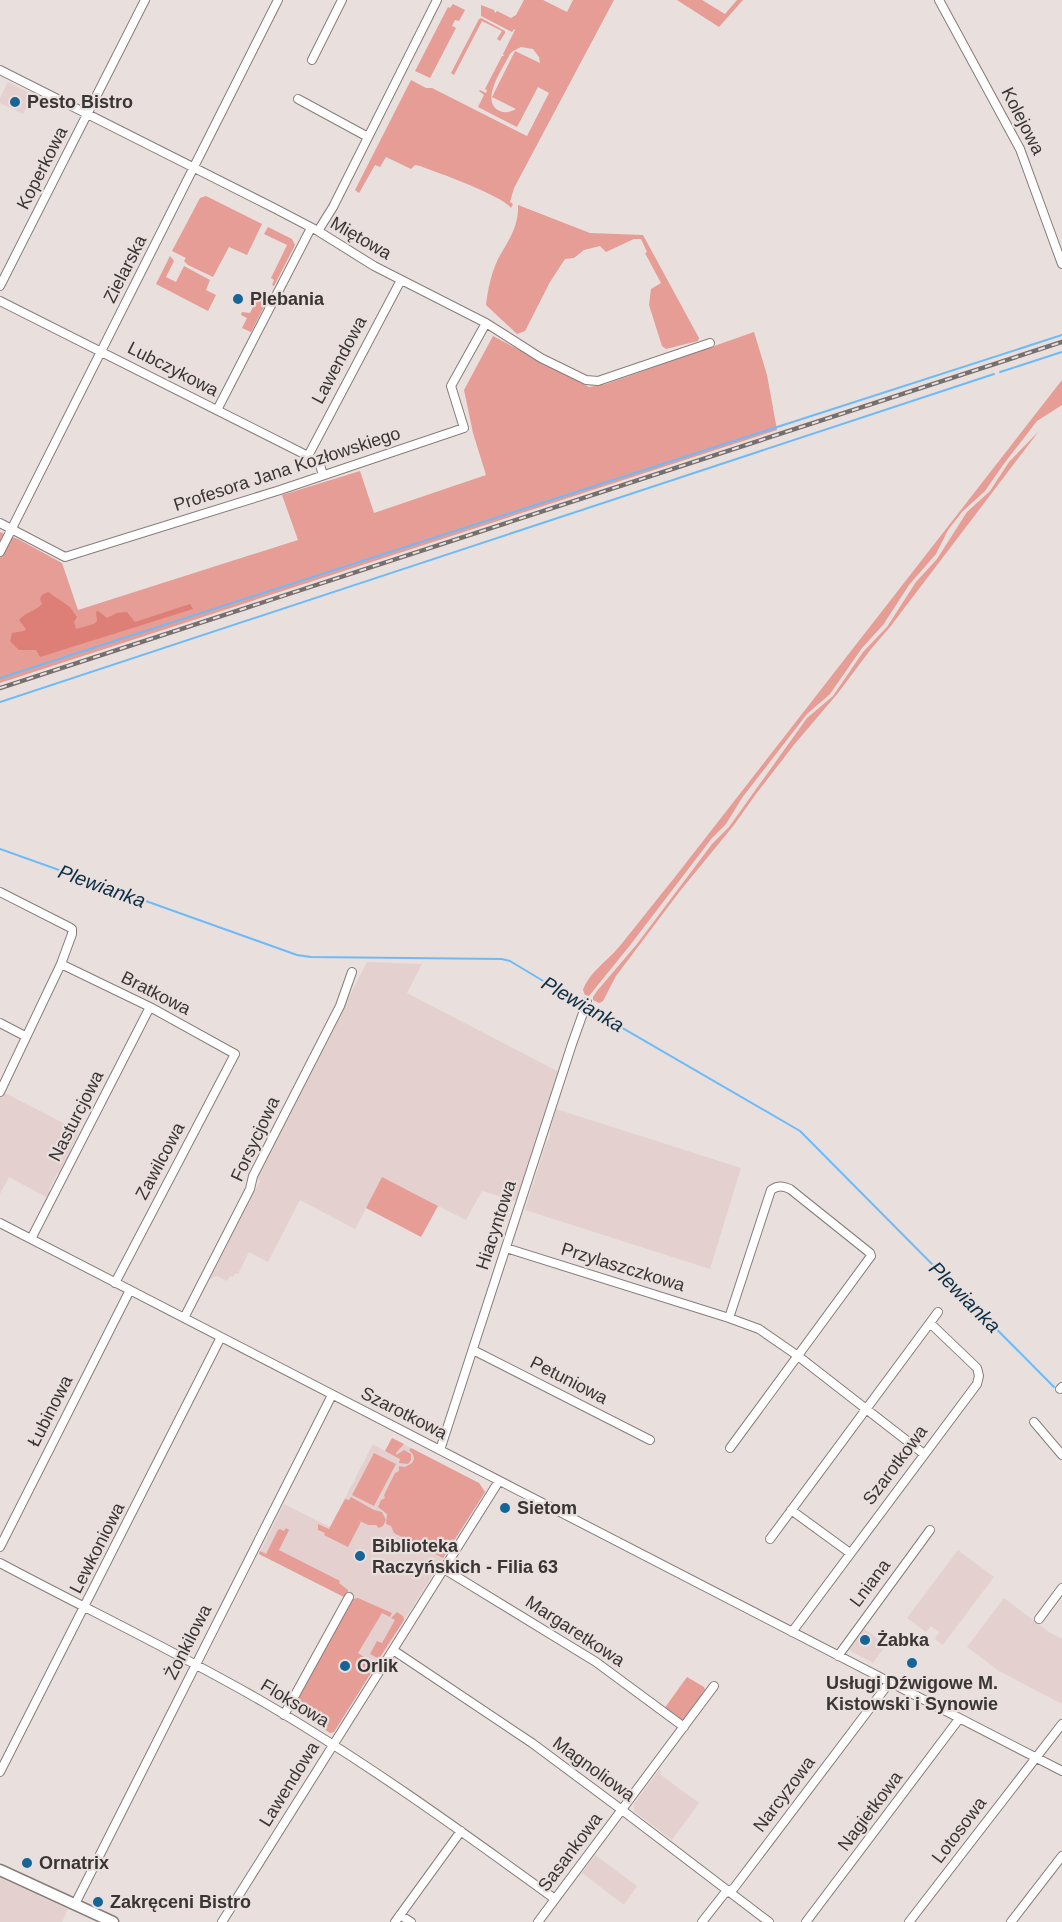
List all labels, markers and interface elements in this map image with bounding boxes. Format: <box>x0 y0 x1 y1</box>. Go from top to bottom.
street label: Kolejowa <box>998 84 1049 159</box>
place label: Pesto Bistro <box>27 92 133 112</box>
marker: Pesto Bistro <box>8 95 22 109</box>
street label: Koperkowa <box>13 122 72 213</box>
street label: Miętowa <box>327 213 396 264</box>
street label: Zielarska <box>100 231 151 306</box>
place label: Plebania <box>250 289 325 309</box>
marker: Plebania <box>231 292 245 306</box>
street label: Lawendowa <box>308 312 371 407</box>
street label: Lubczykowa <box>124 338 223 401</box>
street label: Profesora Jana Kozłowskiego <box>171 423 403 515</box>
water label: Plewianka <box>55 860 149 912</box>
street label: Bratkowa <box>118 967 195 1019</box>
water label: Plewianka <box>538 972 628 1036</box>
street label: Nasturcjowa <box>45 1066 108 1165</box>
street label: Forsycjowa <box>227 1093 284 1184</box>
street label: Zawilcowa <box>131 1118 189 1203</box>
street label: Hiacyntowa <box>472 1177 520 1272</box>
street label: Przylaszczkowa <box>559 1239 688 1296</box>
water label: Plewianka <box>925 1257 1005 1337</box>
street label: Petuniowa <box>527 1352 612 1408</box>
street label: Łubinowa <box>24 1371 77 1450</box>
street label: Szarotkowa <box>358 1383 451 1444</box>
street label: Szarotkowa <box>859 1421 932 1509</box>
street label: Lewkoniowa <box>66 1498 129 1597</box>
place label: Sietom <box>517 1498 577 1518</box>
marker: Sietom <box>498 1501 512 1515</box>
place label: Biblioteka Raczyńskich - Filia 63 <box>372 1536 558 1577</box>
marker: Biblioteka Raczyńskich - Filia 63 <box>353 1549 367 1563</box>
street label: Lniana <box>846 1555 895 1611</box>
street label: Margaretkowa <box>522 1592 629 1671</box>
street label: Żonkilowa <box>161 1600 216 1683</box>
place label: Żabka <box>877 1630 930 1650</box>
marker: Żabka <box>858 1633 872 1647</box>
place label: Orlik <box>357 1656 399 1676</box>
marker: Usługi Dźwigowe M. Kistowski i Synowie <box>905 1656 919 1670</box>
marker: Orlik <box>338 1659 352 1673</box>
place label: Usługi Dźwigowe M. Kistowski i Synowie <box>826 1673 998 1714</box>
street label: Floksowa <box>257 1675 334 1732</box>
street label: Magnoliowa <box>549 1733 640 1806</box>
street label: Lawendowa <box>255 1737 323 1830</box>
street label: Narcyzowa <box>749 1752 819 1836</box>
street label: Nagietkowa <box>834 1767 907 1855</box>
street label: Lotosowa <box>928 1792 991 1867</box>
street label: Sasankowa <box>534 1808 607 1895</box>
place label: Ornatrix <box>39 1853 109 1873</box>
marker: Ornatrix <box>20 1856 34 1870</box>
place label: Zakręceni Bistro <box>110 1892 251 1912</box>
marker: Zakręceni Bistro <box>91 1895 105 1909</box>

